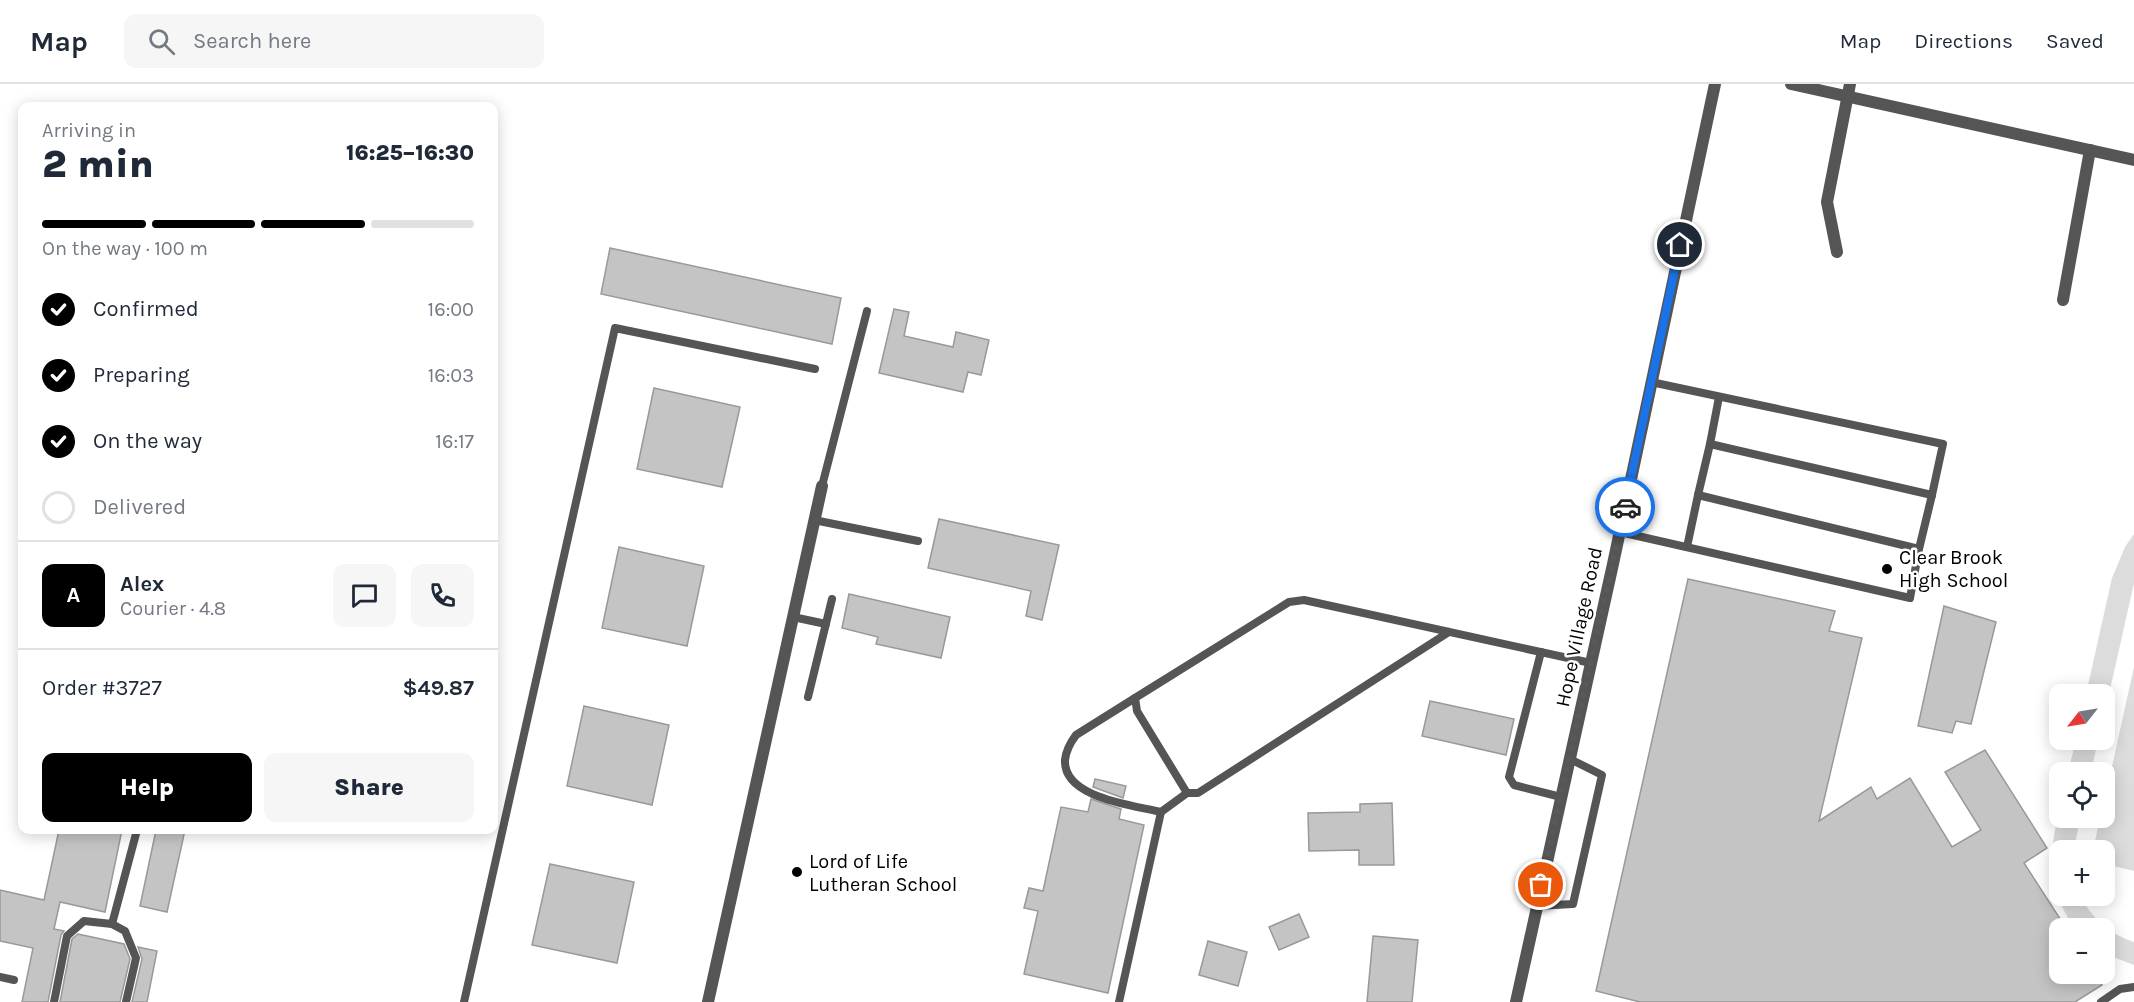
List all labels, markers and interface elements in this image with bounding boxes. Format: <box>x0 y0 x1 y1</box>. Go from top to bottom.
search box <box>124 14 544 68</box>
text: Map <box>30 25 88 58</box>
icon: search <box>145 25 178 58</box>
text: Search here <box>193 28 311 54</box>
text: Map <box>1840 29 1881 53</box>
text: Directions <box>1914 29 2013 53</box>
text: Saved <box>2046 29 2104 53</box>
text: Arriving in <box>42 119 136 142</box>
text: 16:25–16:30 <box>346 140 474 166</box>
text: 2 min <box>42 141 154 187</box>
pin <box>1654 219 1705 270</box>
icon: home <box>1663 228 1696 261</box>
text: On the way · 100 m <box>42 237 208 260</box>
icon: check <box>42 293 75 326</box>
text: Confirmed <box>93 296 199 322</box>
text: 16:00 <box>428 298 474 321</box>
icon: check <box>42 359 75 392</box>
text: Preparing <box>93 362 190 388</box>
text: 16:03 <box>428 364 474 387</box>
icon: check <box>42 425 75 458</box>
text: On the way <box>93 428 202 454</box>
text: 16:17 <box>435 430 474 453</box>
courier <box>1595 477 1655 537</box>
icon: car <box>1609 491 1642 524</box>
text: Delivered <box>93 494 186 520</box>
street label: Hope Village Road <box>1551 545 1607 709</box>
place label: Clear Brook High School <box>1899 546 2008 592</box>
marker: Clear Brook High School <box>1880 562 1894 576</box>
button: chat <box>333 564 396 627</box>
button: phone <box>411 564 474 627</box>
text: Alex <box>120 571 164 597</box>
text: A <box>67 582 80 608</box>
text: Courier · 4.8 <box>120 597 226 620</box>
text: Order #3727 <box>42 675 162 701</box>
text: $49.87 <box>402 675 474 701</box>
north arrow <box>2049 684 2115 750</box>
map controls <box>2049 684 2115 984</box>
button: Help <box>42 753 252 822</box>
button: Share <box>264 753 474 822</box>
button: locate <box>2049 762 2115 828</box>
button: + <box>2049 840 2115 906</box>
place label: Lord of Life Lutheran School <box>809 850 957 896</box>
pin <box>1515 859 1566 910</box>
marker: Lord of Life Lutheran School <box>790 865 804 879</box>
icon: bag <box>1524 868 1557 901</box>
button: − <box>2049 918 2115 984</box>

